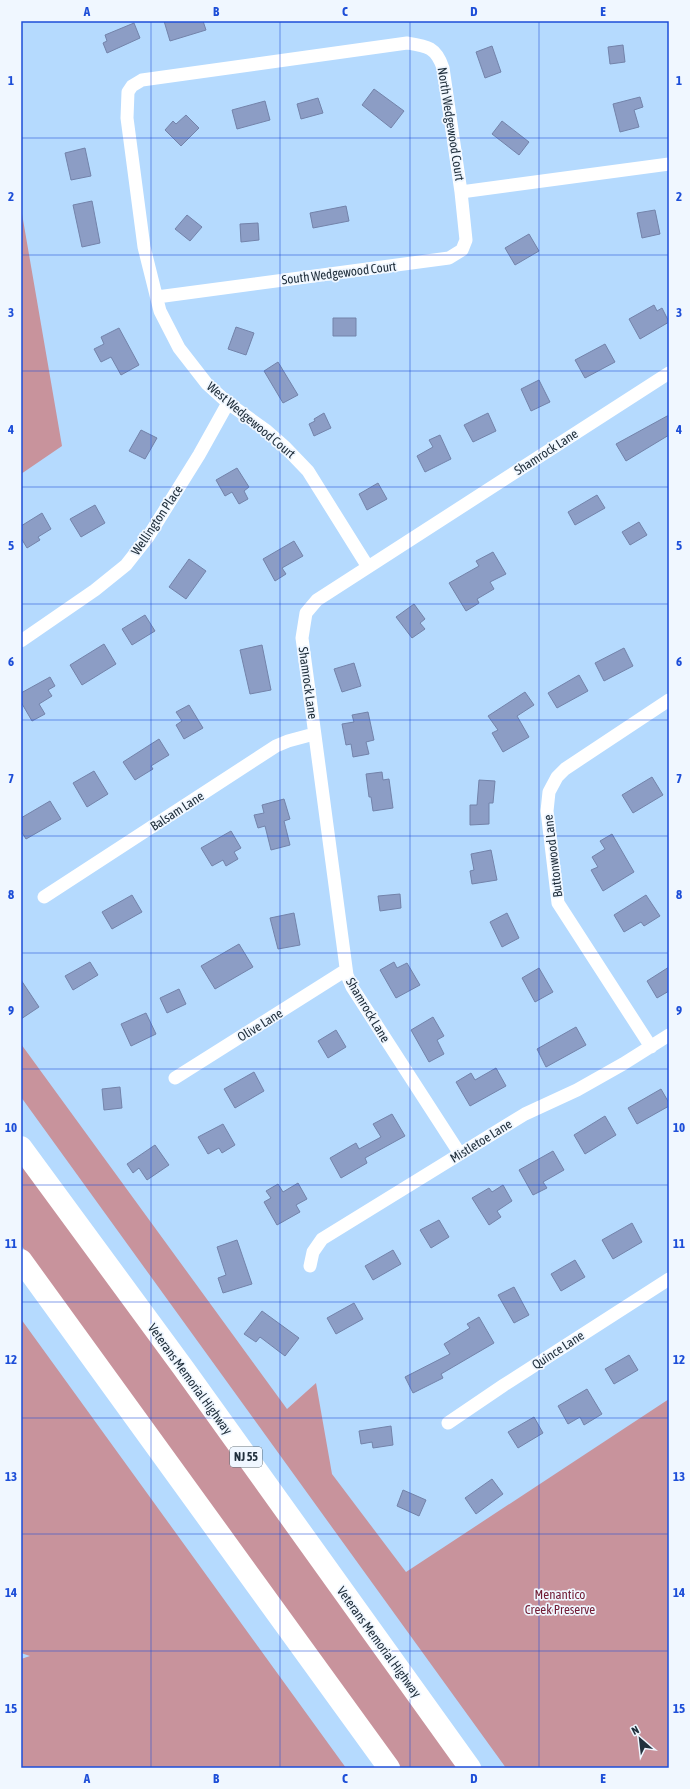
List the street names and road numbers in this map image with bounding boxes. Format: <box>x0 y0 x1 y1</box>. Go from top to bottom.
street label: North Wedgewood Court <box>435 66 467 182</box>
street label: South Wedgewood Court <box>281 259 397 287</box>
street label: West Wedgewood Court <box>204 379 298 461</box>
street label: Shamrock Lane <box>511 426 581 478</box>
street label: Wellington Place <box>128 482 186 558</box>
street label: Shamrock Lane <box>296 646 320 720</box>
street label: Balsam Lane <box>147 788 207 834</box>
street label: Buttonwood Lane <box>540 814 566 898</box>
street label: Shamrock Lane <box>343 975 393 1045</box>
street label: Olive Lane <box>235 1005 285 1045</box>
street label: Mistletoe Lane <box>447 1116 515 1166</box>
street label: Veterans Memorial Highway <box>145 1321 236 1438</box>
street label: Quince Lane <box>529 1328 587 1372</box>
road number: NJ 55 <box>230 1447 262 1467</box>
street label: Veterans Memorial Highway <box>334 1584 425 1701</box>

